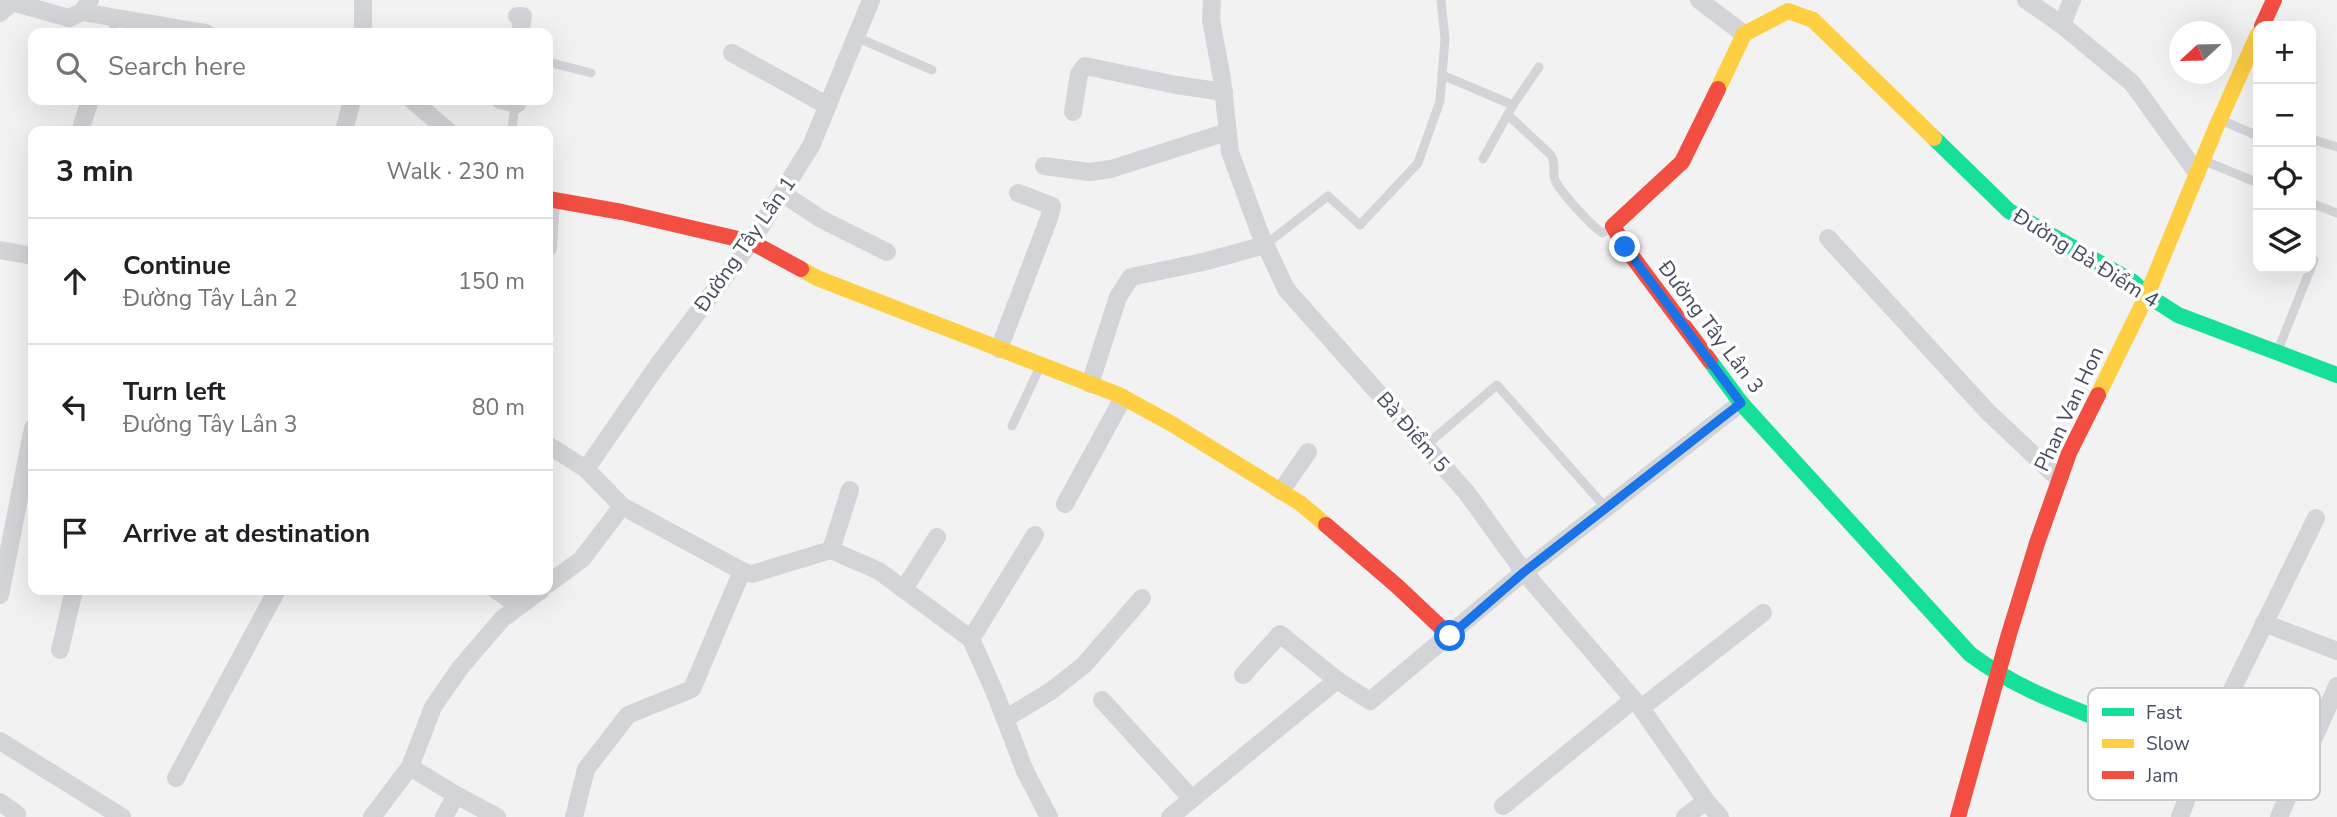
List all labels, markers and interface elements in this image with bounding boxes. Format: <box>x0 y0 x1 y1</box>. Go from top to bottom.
north arrow <box>2169 21 2232 84</box>
map controls <box>2253 21 2316 273</box>
button: + <box>2253 21 2316 84</box>
search box <box>28 28 553 105</box>
icon: search <box>52 48 90 86</box>
text: Search here <box>108 49 246 84</box>
button: − <box>2253 84 2316 147</box>
button: locate <box>2253 147 2316 210</box>
text: 3 min <box>56 151 134 192</box>
text: Walk · 230 m <box>386 156 525 187</box>
street label: Đường Tây Lân 1 <box>687 171 802 318</box>
street label: Đường Bà Điểm 4 <box>2007 201 2164 314</box>
button: layers <box>2253 210 2316 273</box>
route end <box>1609 231 1640 262</box>
text: Continue <box>123 248 231 283</box>
street label: Đường Tây Lân 3 <box>1651 254 1770 399</box>
icon: ahead <box>56 262 94 300</box>
text: 150 m <box>458 266 525 297</box>
text: Đường Tây Lân 2 <box>123 283 298 314</box>
street label: Phan Van Hon <box>2028 342 2110 476</box>
text: Turn left <box>123 374 226 409</box>
street label: Bà Điểm 5 <box>1370 386 1456 478</box>
icon: left <box>56 388 94 426</box>
text: 80 m <box>472 392 525 423</box>
text: Đường Tây Lân 3 <box>123 409 298 440</box>
icon: arrive <box>56 514 94 552</box>
text: Arrive at destination <box>123 516 370 551</box>
route start <box>1434 620 1465 651</box>
legend <box>2088 688 2320 800</box>
text: Fast <box>2146 700 2182 726</box>
text: Slow <box>2146 731 2190 757</box>
text: Jam <box>2145 763 2179 789</box>

